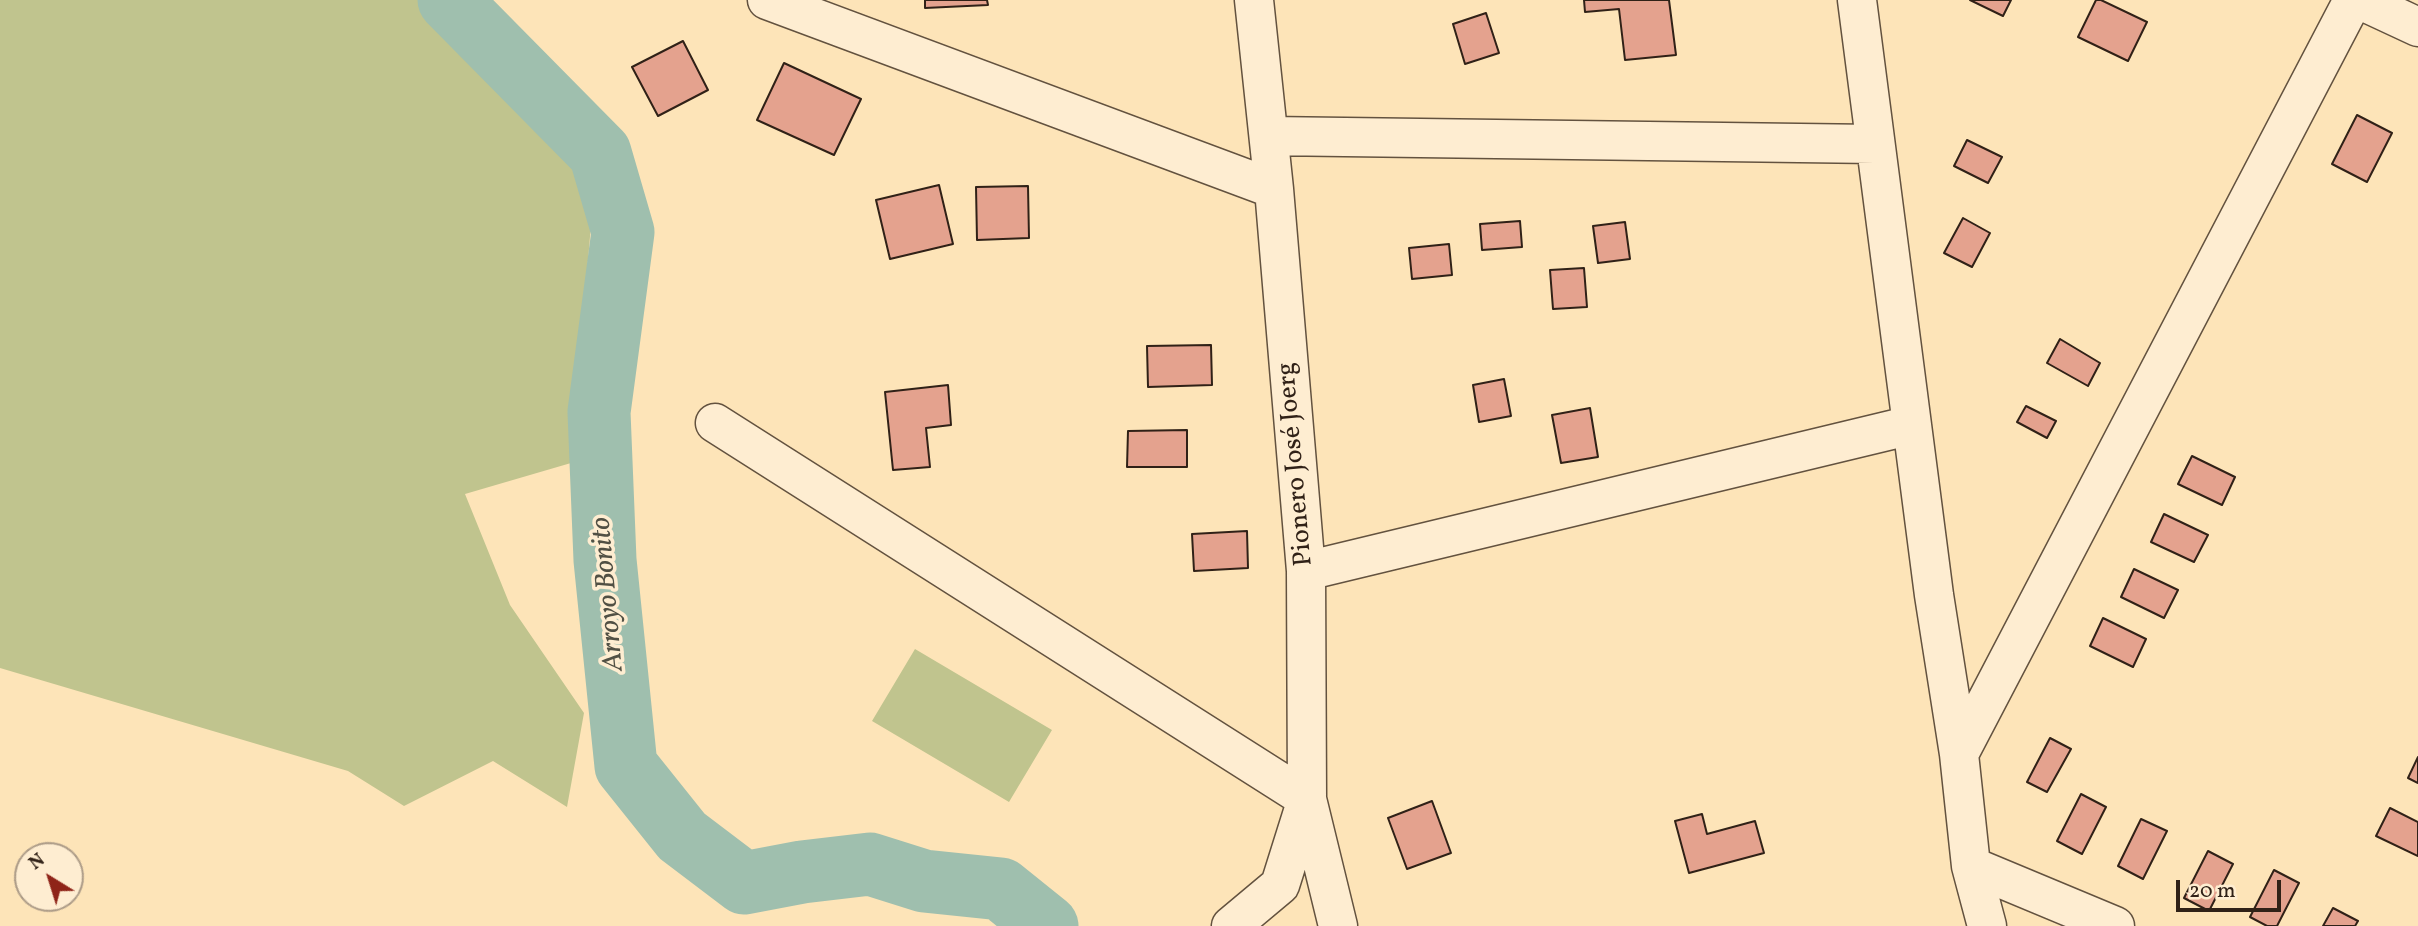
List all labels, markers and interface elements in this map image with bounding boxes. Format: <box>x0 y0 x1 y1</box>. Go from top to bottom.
street label: Pionero José Joerg <box>1273 361 1321 567</box>
water label: Arroyo Bonito <box>587 516 633 672</box>
north arrow <box>14 842 84 912</box>
text: N <box>24 848 51 877</box>
scale bar <box>2180 866 2285 910</box>
text: 20 m <box>2189 877 2235 906</box>

